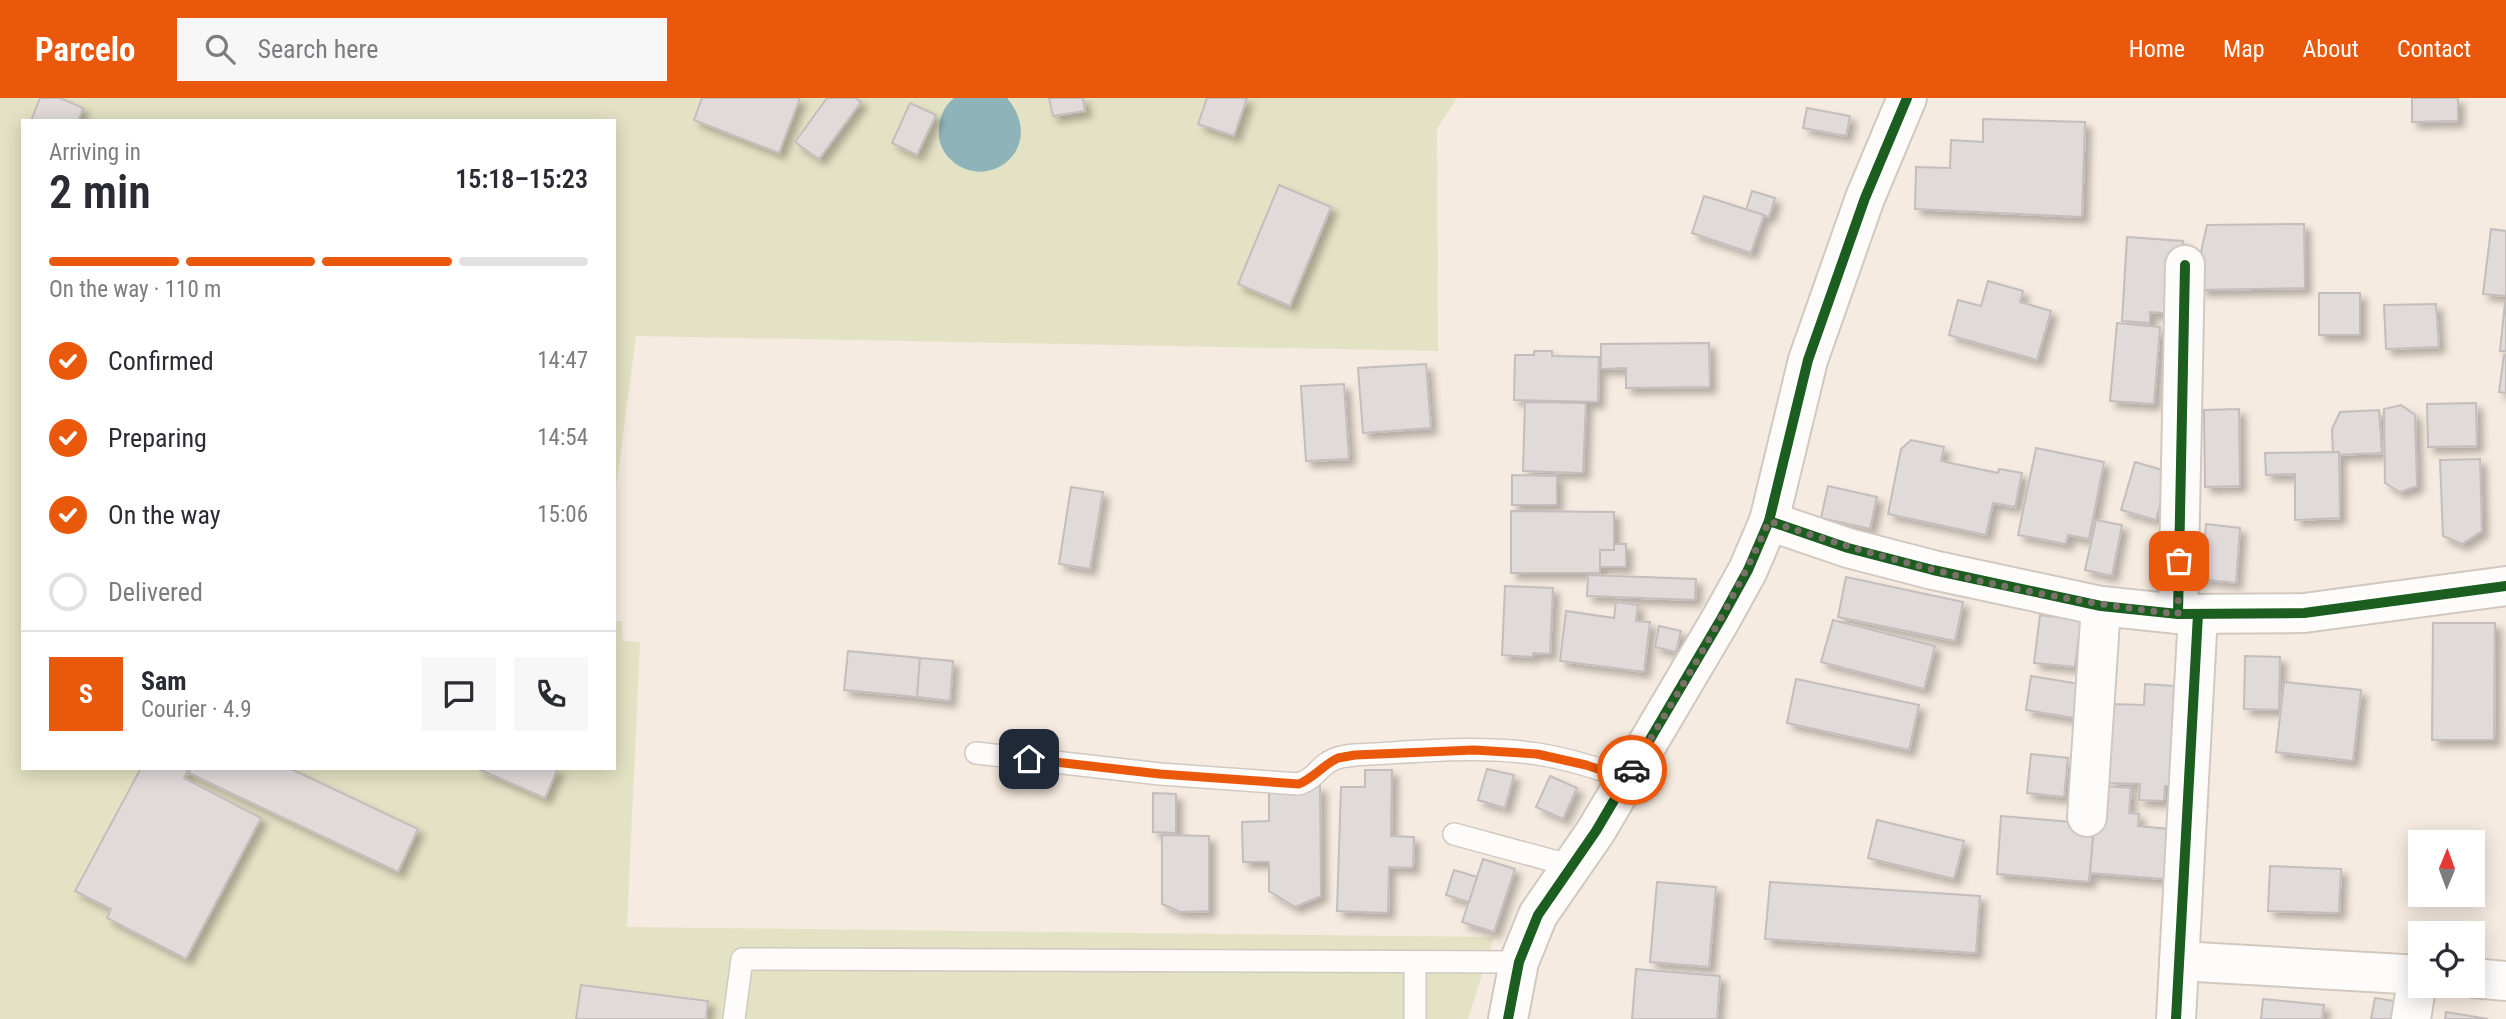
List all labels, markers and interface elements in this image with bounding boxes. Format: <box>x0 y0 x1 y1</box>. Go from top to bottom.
search box <box>177 18 667 81</box>
text: Parcelo <box>35 30 135 69</box>
icon: search <box>201 30 239 68</box>
text: Search here <box>257 34 378 64</box>
text: Home <box>2129 35 2185 63</box>
text: Map <box>2223 35 2265 63</box>
text: About <box>2303 35 2359 63</box>
text: Contact <box>2397 35 2471 63</box>
text: Arriving in <box>49 139 141 166</box>
text: 15:18–15:23 <box>455 164 588 194</box>
text: 2 min <box>49 165 151 219</box>
text: On the way · 110 m <box>49 276 221 303</box>
icon: check <box>49 342 87 380</box>
text: Confirmed <box>108 346 214 376</box>
text: 14:47 <box>537 347 588 374</box>
icon: check <box>49 419 87 457</box>
text: Preparing <box>108 423 207 453</box>
text: 14:54 <box>537 424 588 451</box>
icon: check <box>49 496 87 534</box>
text: On the way <box>108 500 221 530</box>
text: 15:06 <box>537 501 588 528</box>
pin <box>2149 531 2209 591</box>
icon: bag <box>2160 542 2198 580</box>
text: Delivered <box>108 577 203 607</box>
button: chat <box>422 657 496 731</box>
button: phone <box>514 657 588 731</box>
text: Sam <box>141 666 187 696</box>
text: S <box>79 679 93 709</box>
text: Courier · 4.9 <box>141 696 252 723</box>
pin <box>999 729 1059 789</box>
courier <box>1597 735 1667 805</box>
icon: home <box>1010 740 1048 778</box>
icon: car <box>1613 751 1651 789</box>
north arrow <box>2408 830 2485 906</box>
map controls <box>2408 830 2485 998</box>
button: locate <box>2408 921 2485 998</box>

